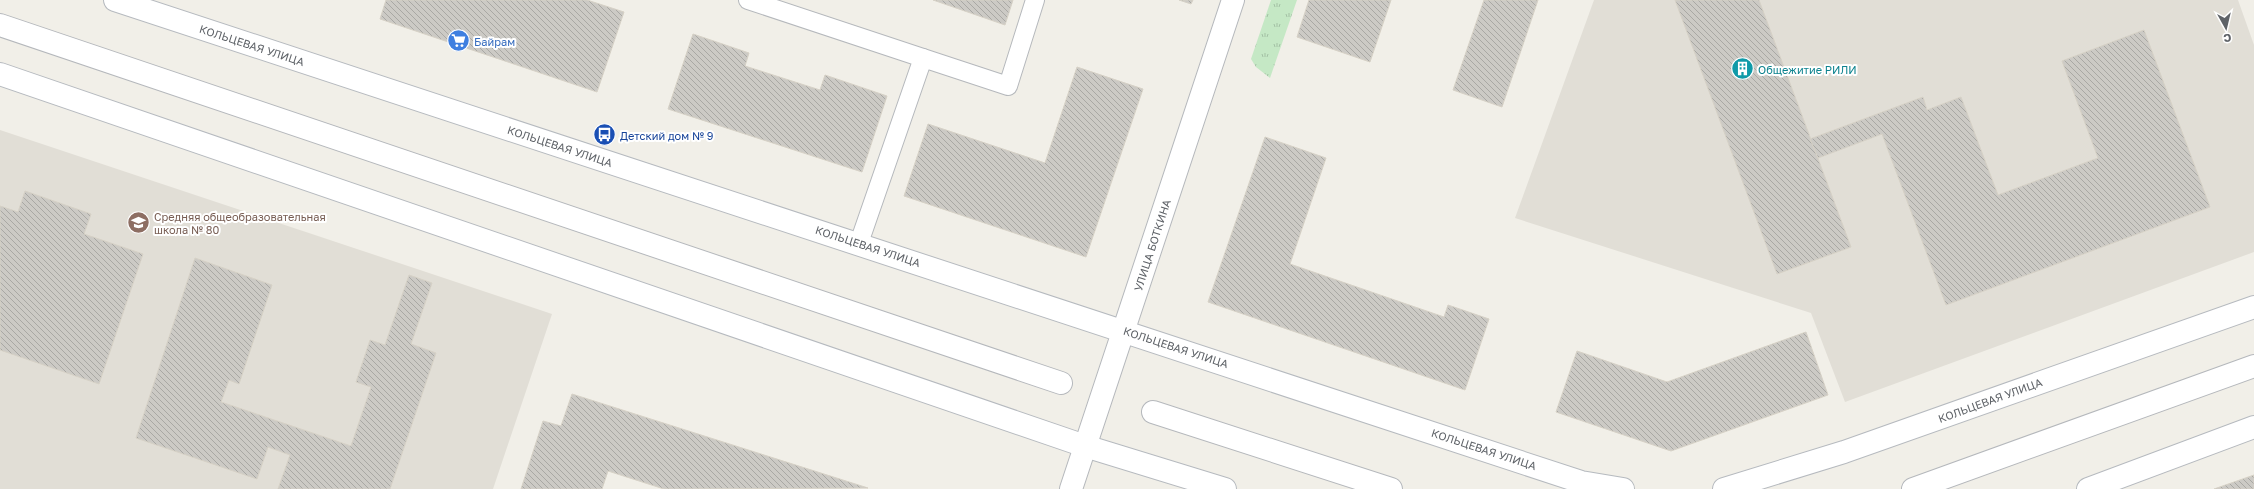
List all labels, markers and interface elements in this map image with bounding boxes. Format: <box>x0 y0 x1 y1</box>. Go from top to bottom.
north arrow <box>2206 8 2246 48</box>
street label: КОЛЬЦЕВАЯ УЛИЦА <box>198 22 307 68</box>
supermarket icon: Байрам <box>445 28 471 54</box>
text: С <box>2223 31 2232 45</box>
place label: Байрам <box>474 35 515 48</box>
building icon: Общежитие РИЛИ <box>1730 56 1756 82</box>
place label: Общежитие РИЛИ <box>1758 63 1857 76</box>
bus stop icon: Детский дом № 9 <box>592 122 618 148</box>
street label: КОЛЬЦЕВАЯ УЛИЦА <box>506 123 615 169</box>
place label: Детский дом № 9 <box>620 129 713 142</box>
street label: УЛИЦА БОТКИНА <box>1131 197 1173 292</box>
school or university icon: Средняя общеобразовательная школа № 80 <box>125 209 151 235</box>
place label: Средняя общеобразовательная школа № 80 <box>154 210 326 236</box>
street label: КОЛЬЦЕВАЯ УЛИЦА <box>814 223 923 269</box>
street label: КОЛЬЦЕВАЯ УЛИЦА <box>1122 324 1231 370</box>
street label: КОЛЬЦЕВАЯ УЛИЦА <box>1936 375 2044 425</box>
street label: КОЛЬЦЕВАЯ УЛИЦА <box>1430 426 1539 472</box>

